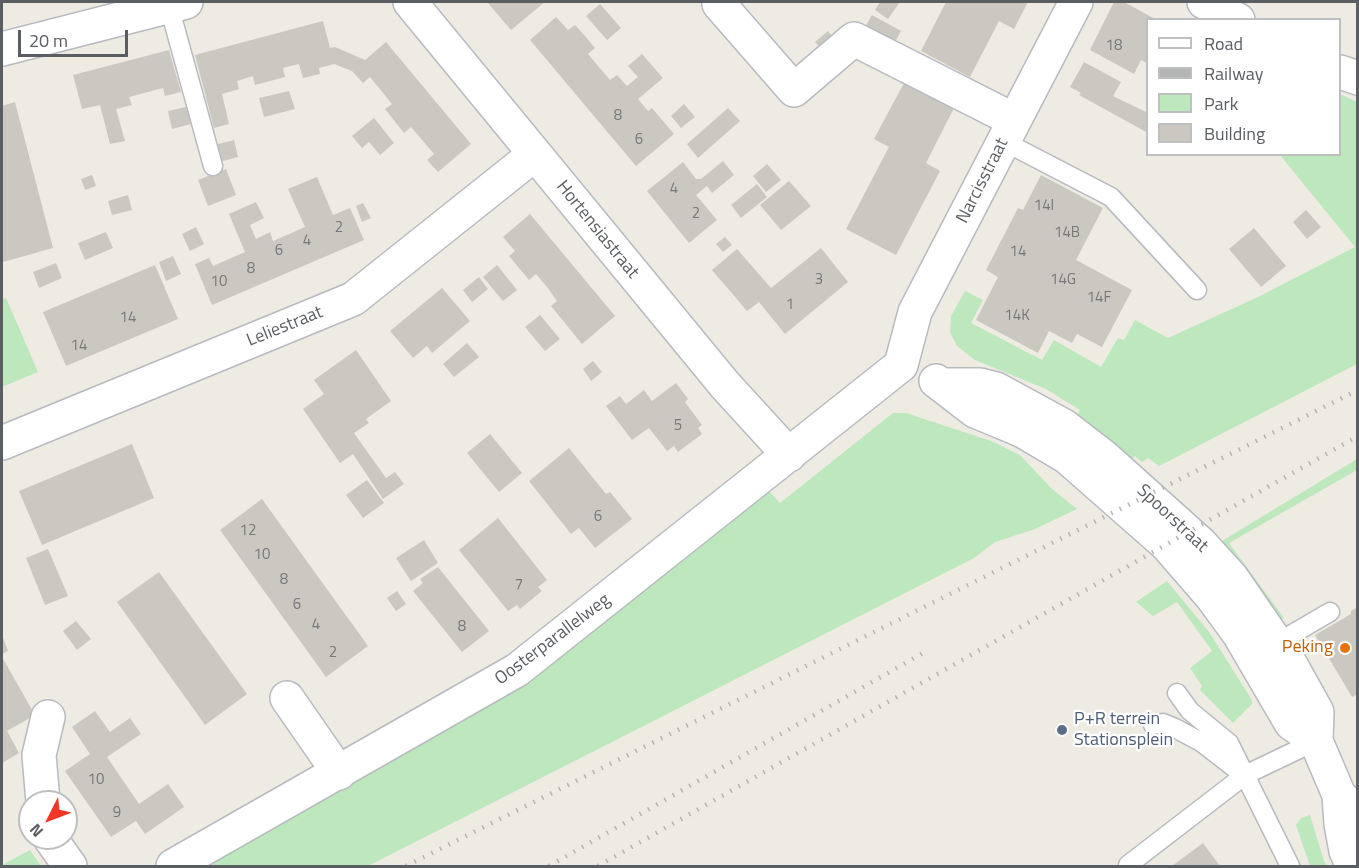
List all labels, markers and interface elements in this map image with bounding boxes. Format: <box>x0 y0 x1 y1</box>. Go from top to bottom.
scale bar <box>21 18 130 56</box>
legend <box>1146 18 1341 156</box>
text: 20 m <box>29 27 68 54</box>
text: Road <box>1204 30 1243 57</box>
house number: 18 <box>1106 37 1122 55</box>
text: Railway <box>1204 60 1263 87</box>
text: Park <box>1204 90 1238 117</box>
house number: 8 <box>614 107 622 125</box>
text: Building <box>1204 120 1265 147</box>
house number: 6 <box>635 131 643 149</box>
street label: Narcisstraat <box>952 135 1014 227</box>
street label: Hortensiastraat <box>551 177 643 283</box>
house number: 4 <box>670 180 678 198</box>
house number: 14I <box>1034 197 1054 215</box>
house number: 2 <box>692 205 700 223</box>
house number: 2 <box>335 219 343 237</box>
house number: 14B <box>1054 224 1080 242</box>
house number: 4 <box>303 232 311 250</box>
house number: 6 <box>275 242 283 260</box>
house number: 14 <box>1010 243 1026 261</box>
house number: 8 <box>247 260 255 278</box>
house number: 3 <box>815 271 823 289</box>
house number: 14G <box>1050 271 1076 289</box>
house number: 10 <box>211 273 227 291</box>
house number: 14F <box>1087 289 1111 307</box>
house number: 1 <box>786 296 794 314</box>
street label: Leliestraat <box>244 302 326 352</box>
house number: 14K <box>1004 307 1030 325</box>
house number: 14 <box>120 309 136 327</box>
house number: 14 <box>71 337 87 355</box>
house number: 5 <box>674 417 682 435</box>
street label: Spoorstraat <box>1132 480 1212 558</box>
house number: 6 <box>594 508 602 526</box>
house number: 12 <box>240 522 256 540</box>
house number: 10 <box>254 546 270 564</box>
house number: 8 <box>280 571 288 589</box>
house number: 7 <box>515 576 523 594</box>
street label: Oosterparallelweg <box>491 590 615 690</box>
house number: 6 <box>293 596 301 614</box>
house number: 4 <box>312 616 320 634</box>
house number: 8 <box>458 618 466 636</box>
place label: Peking <box>1282 637 1333 659</box>
marker: Peking <box>1338 641 1352 655</box>
house number: 2 <box>329 644 337 662</box>
place label: P+R terrein Stationsplein <box>1074 709 1173 752</box>
marker: P+R terrein Stationsplein <box>1055 723 1069 737</box>
house number: 10 <box>88 771 104 789</box>
north arrow <box>18 790 78 850</box>
house number: 9 <box>113 804 121 822</box>
text: N <box>23 819 49 843</box>

